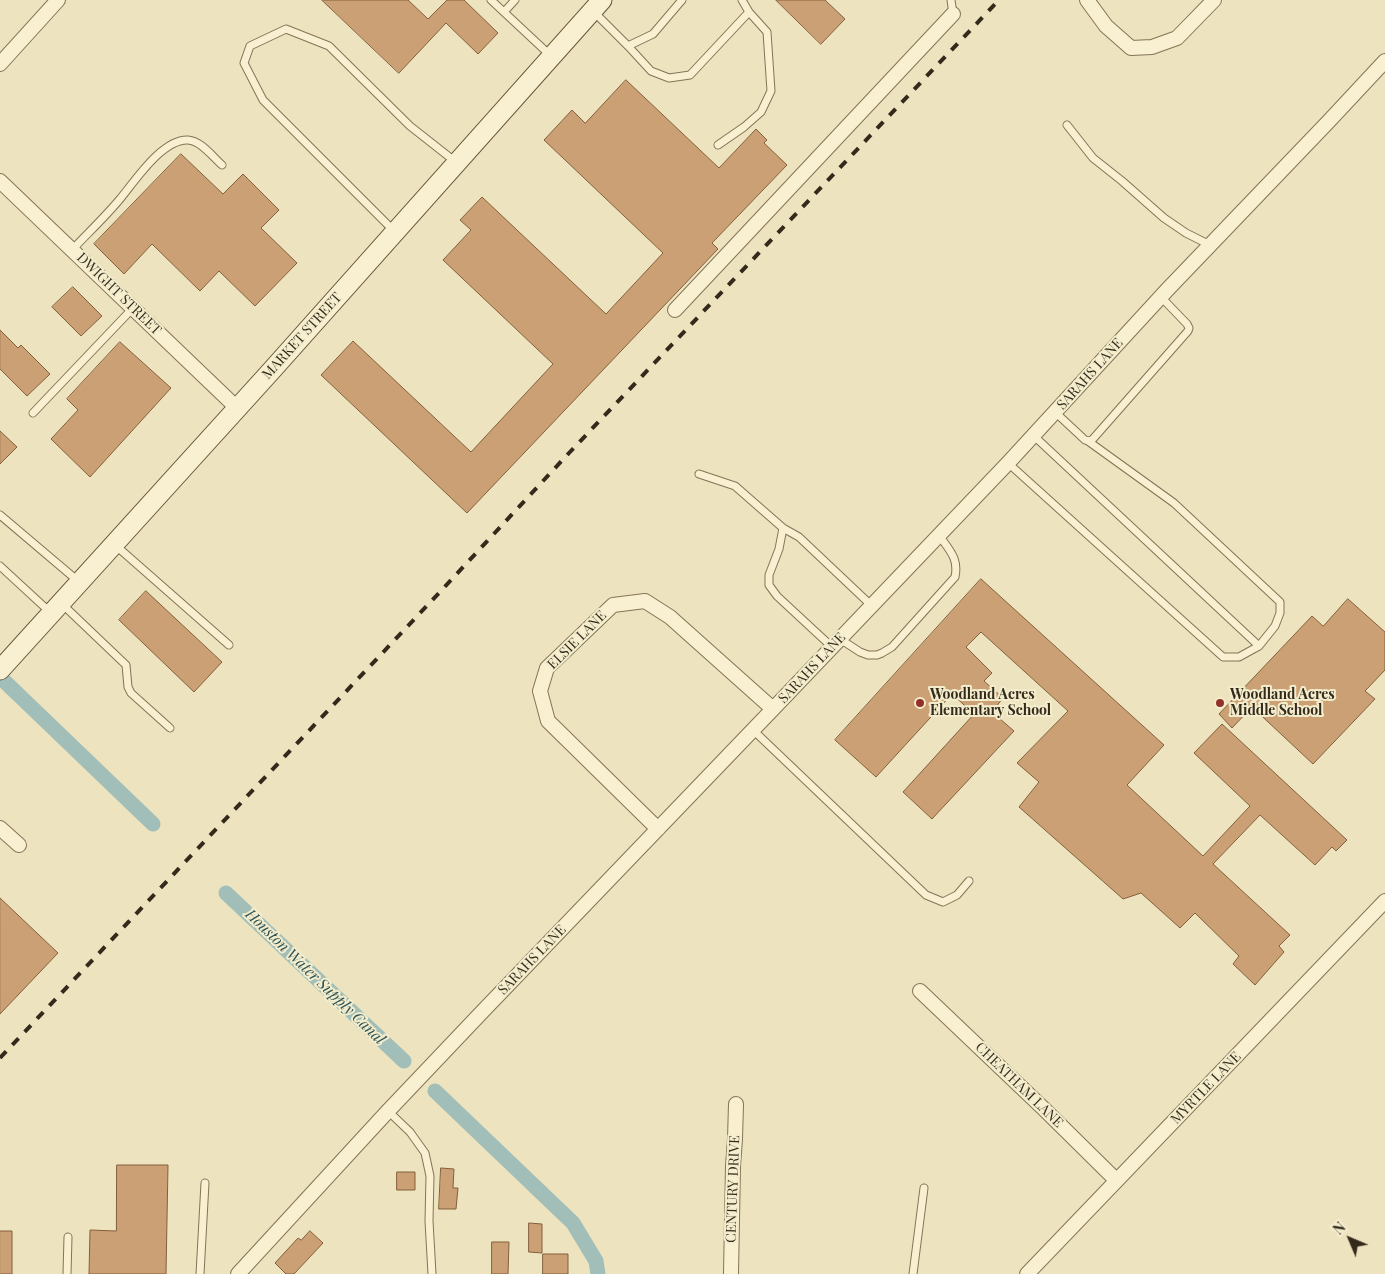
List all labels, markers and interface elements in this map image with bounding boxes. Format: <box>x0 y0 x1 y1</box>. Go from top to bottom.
street label: DWIGHT STREET <box>73 249 165 339</box>
street label: MARKET STREET <box>259 289 345 383</box>
street label: SARAHS LANE <box>1053 335 1127 413</box>
street label: ELSIE LANE <box>544 607 610 673</box>
street label: SARAHS LANE <box>775 629 849 707</box>
place label: Woodland Acres Elementary School <box>930 687 1051 720</box>
place label: Woodland Acres Middle School <box>1230 687 1335 720</box>
marker: Woodland Acres Elementary School <box>914 697 926 709</box>
marker: Woodland Acres Middle School <box>1214 697 1226 709</box>
water label: Houston Water Supply Canal <box>242 906 388 1048</box>
street label: SARAHS LANE <box>495 922 569 998</box>
street label: CHEATHAM LANE <box>972 1039 1066 1131</box>
street label: MYRTLE LANE <box>1167 1049 1245 1127</box>
street label: CENTURY DRIVE <box>723 1135 743 1243</box>
north arrow <box>1325 1214 1375 1264</box>
text: N <box>1329 1218 1349 1238</box>

